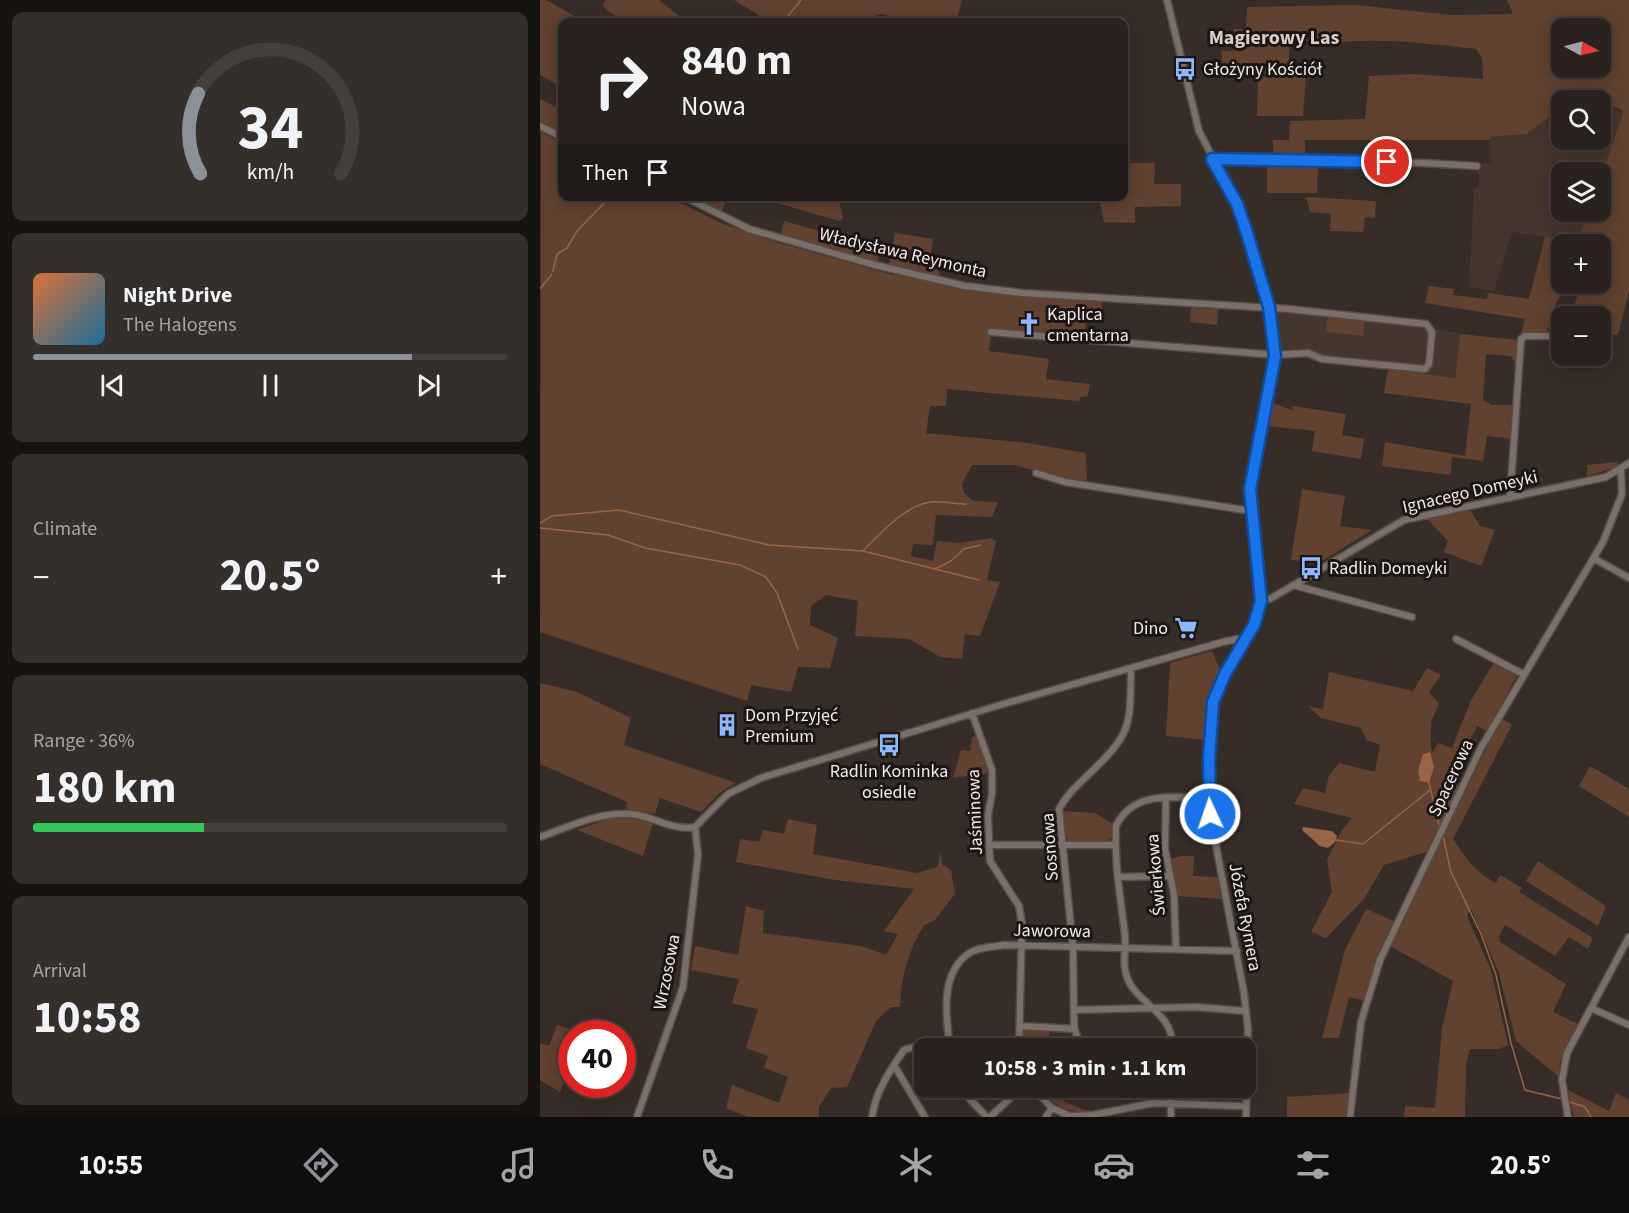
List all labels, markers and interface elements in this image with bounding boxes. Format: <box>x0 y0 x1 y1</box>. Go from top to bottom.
north arrow <box>1551 18 1611 78</box>
map controls <box>1551 18 1611 366</box>
district label: Magierowy Las <box>1209 24 1340 52</box>
text: 840 m <box>681 31 792 91</box>
icon: right <box>582 42 660 120</box>
bus stop icon: Głożyny Kościół <box>1172 56 1198 82</box>
place label: Głożyny Kościół <box>1203 57 1323 82</box>
text: 34 <box>237 84 303 173</box>
text: Nowa <box>681 87 746 126</box>
button: search <box>1551 90 1611 150</box>
pin <box>1361 136 1412 187</box>
icon: arrive <box>1370 145 1403 178</box>
icon: arrive <box>641 156 674 189</box>
text: km/h <box>246 157 294 188</box>
text: Then <box>582 157 629 189</box>
button: layers <box>1551 162 1611 222</box>
street label: Władysława Reymonta <box>817 222 989 284</box>
button: + <box>1551 234 1611 294</box>
text: Night Drive <box>123 279 232 311</box>
place label: Kaplica cmentarna <box>1047 302 1129 348</box>
button: − <box>1551 306 1611 366</box>
text: The Halogens <box>123 311 237 339</box>
church icon: Kaplica cmentarna <box>1016 311 1042 337</box>
icon: previous <box>96 369 129 402</box>
icon: pause <box>254 369 287 402</box>
icon: next <box>412 369 445 402</box>
street label: Ignacego Domeyki <box>1400 464 1540 520</box>
text: Climate <box>33 515 97 543</box>
text: 20.5° <box>219 544 321 608</box>
text: − <box>33 554 49 601</box>
text: + <box>491 554 507 601</box>
bus stop icon: Radlin Domeyki <box>1298 555 1324 581</box>
place label: Radlin Domeyki <box>1329 556 1447 581</box>
supermarket icon: Dino <box>1173 615 1199 641</box>
place label: Dino <box>1133 616 1168 641</box>
place label: Dom Przyjęć Premium <box>745 703 838 749</box>
building icon: Dom Przyjęć Premium <box>714 712 740 738</box>
text: Range · 36% <box>33 727 134 755</box>
bus stop icon: Radlin Kominka osiedle <box>876 732 902 758</box>
street label: Spacerowa <box>1422 735 1480 821</box>
text: 180 km <box>33 756 177 820</box>
place label: Radlin Kominka osiedle <box>830 759 948 805</box>
street label: Jaśminowa <box>961 769 989 855</box>
position arrow <box>1178 782 1242 846</box>
street label: Sosnowa <box>1035 812 1065 882</box>
street label: Świerkowa <box>1140 833 1172 917</box>
street label: Józefa Rymera <box>1222 861 1268 973</box>
street label: Jaworowa <box>1013 918 1091 944</box>
street label: Wrzosowa <box>647 932 687 1012</box>
text: Arrival <box>33 957 87 985</box>
text: 10:58 <box>33 986 142 1050</box>
speed limit sign: 40 <box>558 1020 636 1098</box>
text: 10:58 · 3 min · 1.1 km <box>984 1052 1186 1084</box>
icon: directions <box>300 1144 342 1186</box>
icon: music <box>498 1144 540 1186</box>
icon: phone <box>696 1144 738 1186</box>
icon: climate <box>895 1144 937 1186</box>
icon: car <box>1093 1144 1135 1186</box>
icon: filters <box>1292 1144 1334 1186</box>
text: 10:55 <box>78 1146 143 1185</box>
text: 20.5° <box>1490 1146 1551 1185</box>

